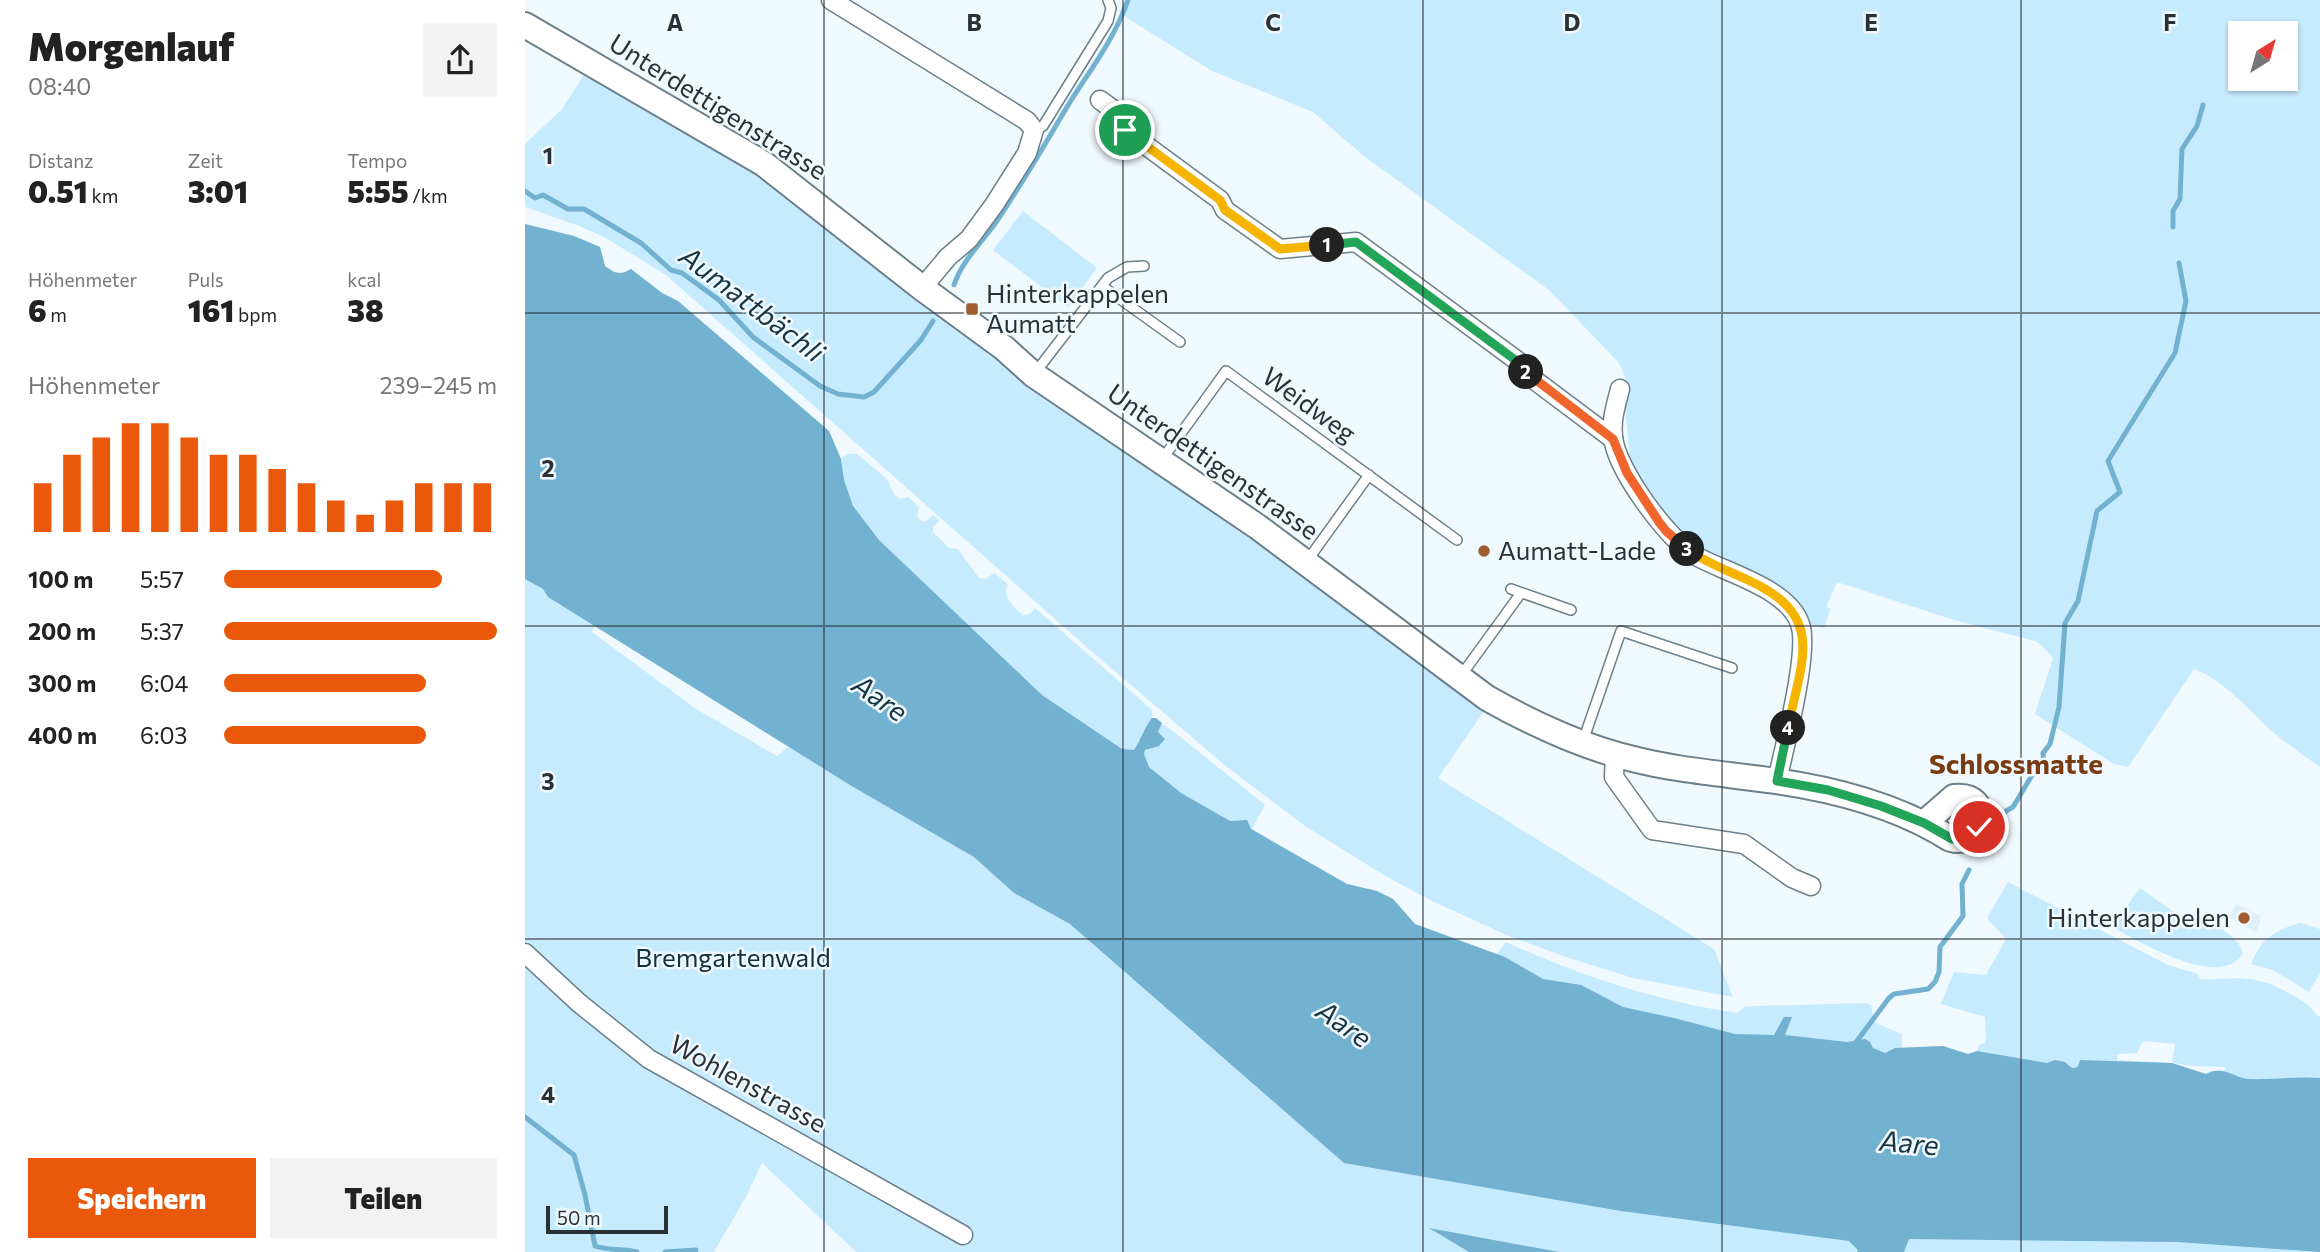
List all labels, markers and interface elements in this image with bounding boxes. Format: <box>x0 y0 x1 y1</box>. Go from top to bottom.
text: A <box>667 8 684 36</box>
text: B <box>966 8 982 36</box>
text: C <box>1265 8 1281 36</box>
text: D <box>1564 8 1581 36</box>
text: E <box>1864 8 1878 36</box>
text: F <box>2163 8 2177 36</box>
north arrow <box>2228 21 2298 91</box>
map controls <box>2228 21 2298 91</box>
text: Morgenlauf <box>28 22 234 69</box>
button: share <box>423 23 497 97</box>
street label: Unterdettigenstrasse <box>604 26 833 185</box>
text: 08:40 <box>28 72 91 100</box>
pin <box>1095 100 1155 160</box>
icon: arrive <box>1106 111 1144 149</box>
text: 1 <box>543 141 553 169</box>
text: Distanz <box>28 149 94 172</box>
text: Zeit <box>188 149 223 172</box>
text: Tempo <box>347 149 407 172</box>
text: 0.51 <box>28 172 88 209</box>
text: 3:01 <box>188 172 248 209</box>
text: 5:55 <box>347 172 409 209</box>
text: km <box>88 184 118 207</box>
text: /km <box>409 184 448 207</box>
pin: 1 <box>1309 228 1345 262</box>
text: 1 <box>1322 233 1331 256</box>
water label: Aumattbächli <box>673 237 832 369</box>
text: Höhenmeter <box>28 268 137 291</box>
text: Puls <box>188 268 224 291</box>
text: kcal <box>347 268 381 291</box>
place label: Hinterkappelen Aumatt <box>986 277 1169 338</box>
text: 6 <box>28 291 47 328</box>
text: 161 <box>188 291 234 328</box>
text: 38 <box>347 291 384 328</box>
marker: Hinterkappelen Aumatt <box>964 301 980 317</box>
text: m <box>47 303 67 326</box>
text: bpm <box>234 303 277 326</box>
pin: 2 <box>1509 354 1543 390</box>
street label: Weidweg <box>1257 359 1363 448</box>
text: 2 <box>1520 360 1531 383</box>
text: Höhenmeter <box>28 371 160 399</box>
text: 239–245 m <box>380 371 497 399</box>
street label: Unterdettigenstrasse <box>1102 376 1325 545</box>
text: 2 <box>541 454 555 482</box>
pin: 3 <box>1669 532 1705 566</box>
place label: Aumatt-Lade <box>1498 534 1656 565</box>
text: 3 <box>1681 537 1692 560</box>
marker: Aumatt-Lade <box>1476 543 1492 559</box>
text: 100 m <box>28 565 93 593</box>
text: 5:57 <box>140 565 184 593</box>
text: 200 m <box>28 617 96 645</box>
text: 5:37 <box>140 617 184 645</box>
water label: Aare <box>846 666 915 728</box>
text: 300 m <box>28 669 96 697</box>
text: 6:04 <box>140 669 188 697</box>
pin: 4 <box>1771 710 1805 746</box>
text: 4 <box>1782 716 1793 739</box>
text: 400 m <box>28 721 97 749</box>
text: 6:03 <box>140 721 187 749</box>
district label: Schlossmatte <box>1929 746 2103 780</box>
text: 3 <box>541 767 555 795</box>
pin <box>1949 797 2009 857</box>
icon: check <box>1960 808 1998 846</box>
place label: Hinterkappelen <box>2047 901 2230 932</box>
marker: Hinterkappelen <box>2236 910 2252 926</box>
park label: Bremgartenwald <box>635 941 831 972</box>
water label: Aare <box>1310 992 1379 1054</box>
street label: Wohlenstrasse <box>665 1027 832 1138</box>
text: 4 <box>541 1080 555 1108</box>
water label: Aare <box>1877 1122 1940 1162</box>
button: Speichern <box>28 1158 256 1238</box>
button: Teilen <box>270 1158 497 1238</box>
scale bar <box>546 1203 669 1235</box>
text: 50 m <box>557 1206 601 1229</box>

